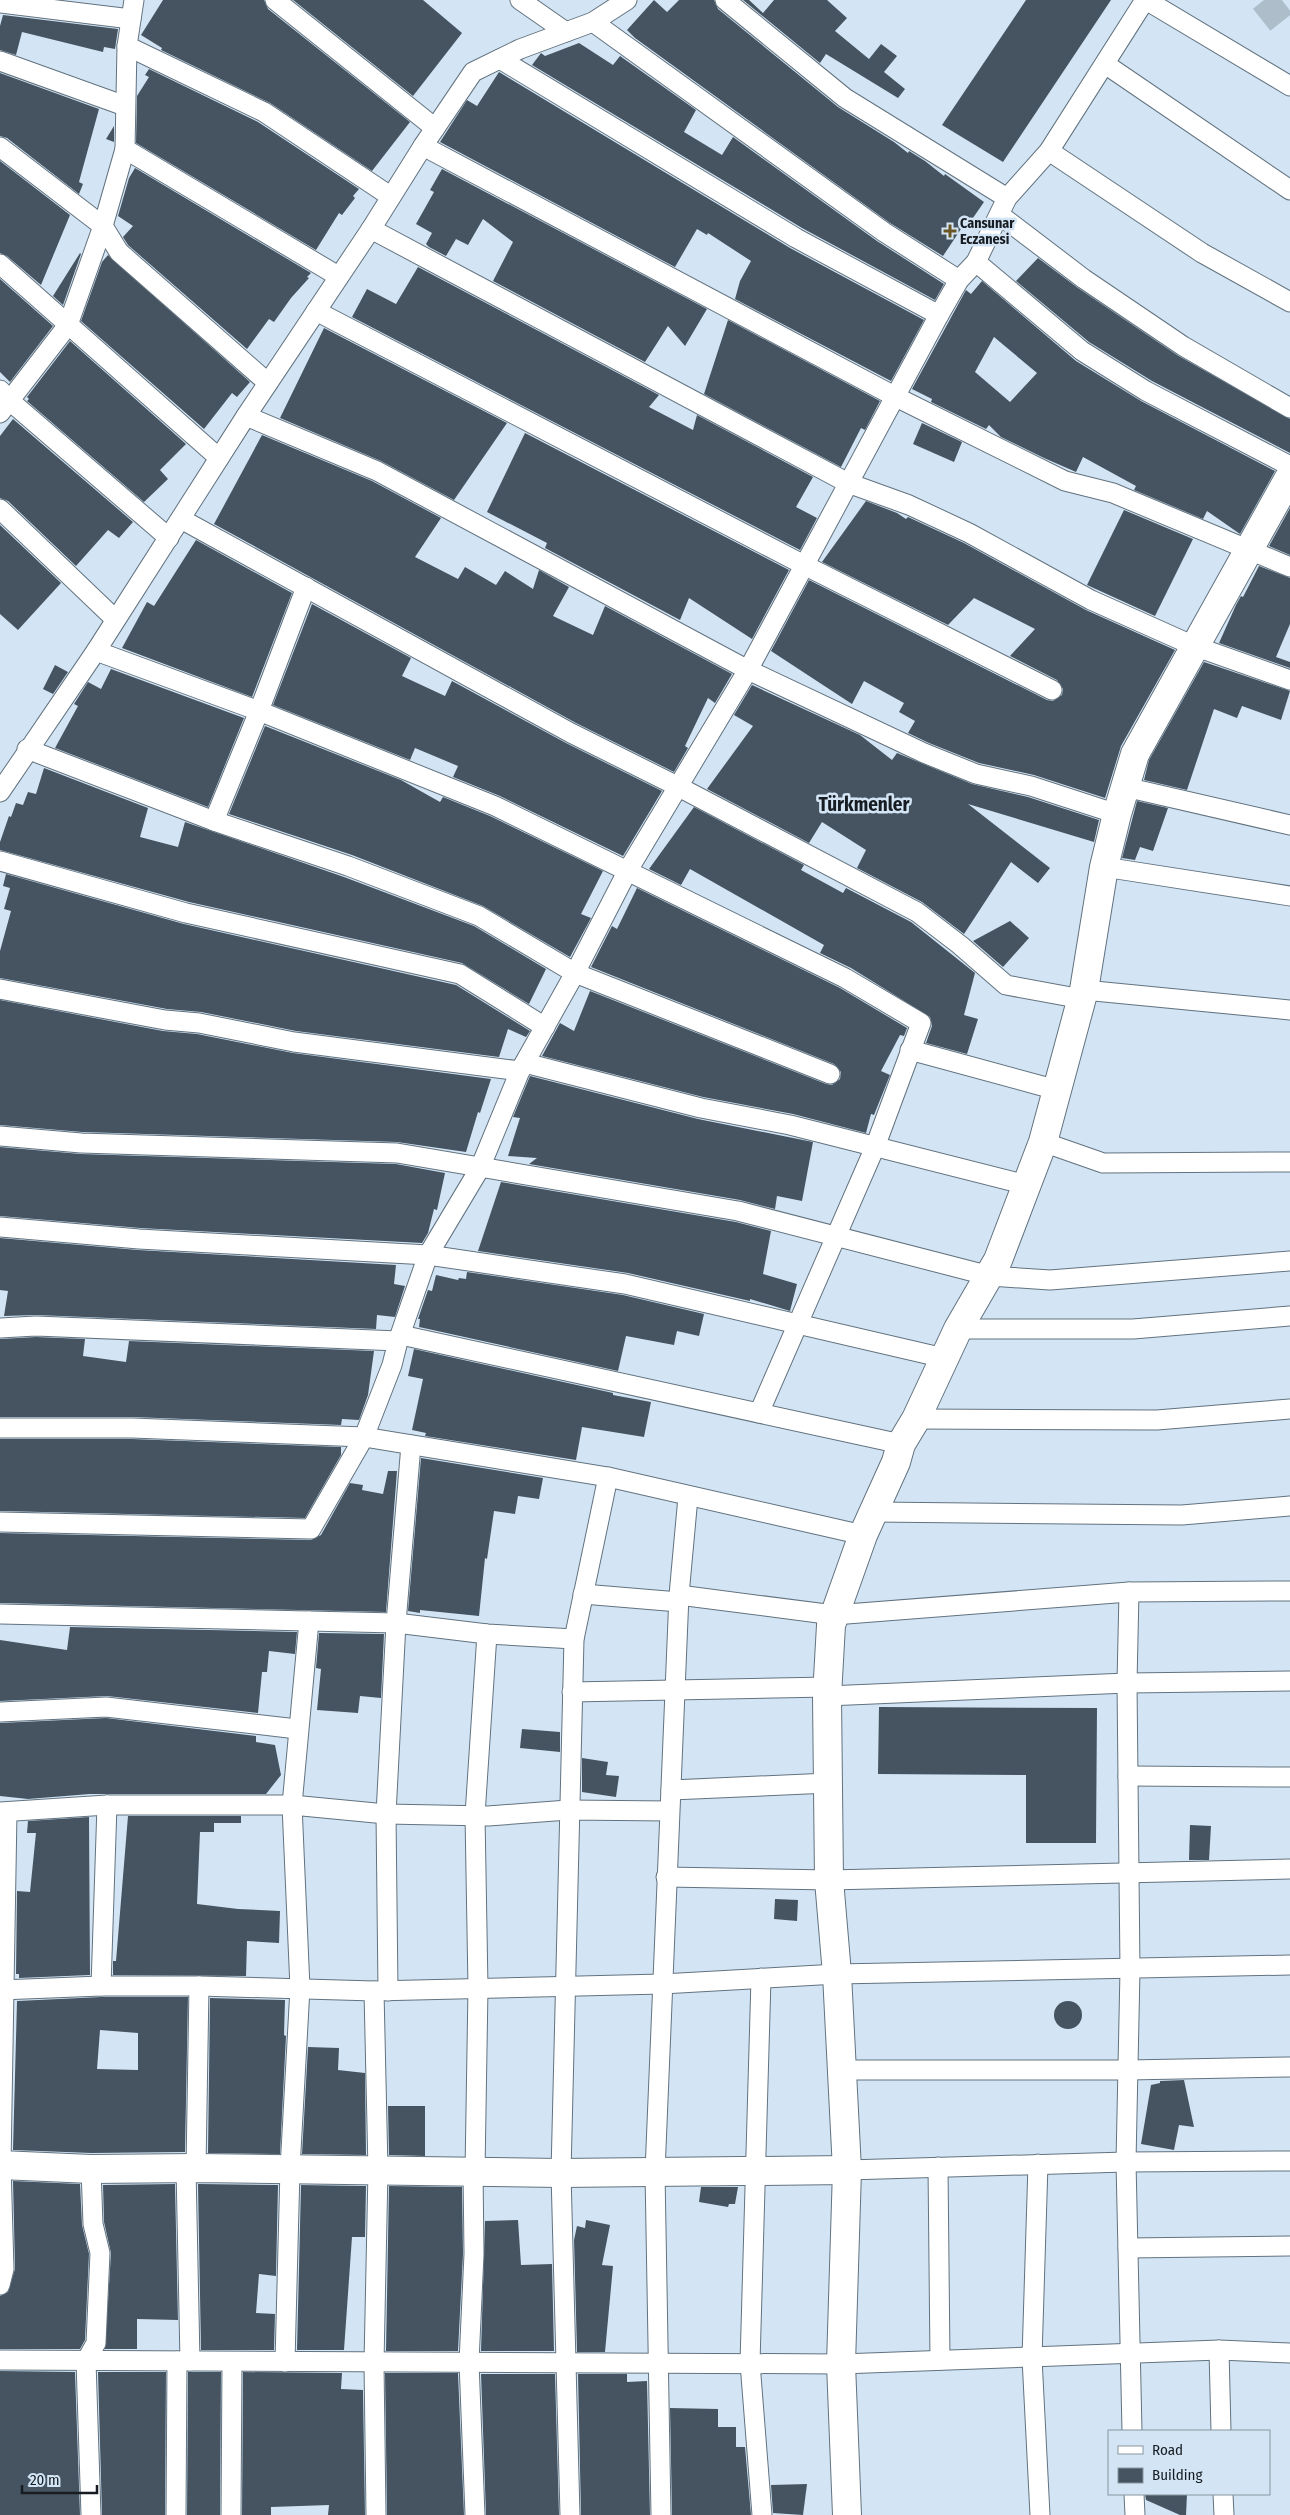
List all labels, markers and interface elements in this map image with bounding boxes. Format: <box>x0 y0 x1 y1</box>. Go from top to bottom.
place label: Cansunar Eczanesi <box>960 215 1015 248</box>
marker: Cansunar Eczanesi <box>944 225 956 237</box>
district label: Türkmenler <box>819 793 910 816</box>
legend <box>1108 2430 1270 2495</box>
text: Road <box>1152 2441 1183 2459</box>
scale bar <box>22 2462 98 2494</box>
text: Building <box>1152 2466 1203 2484</box>
text: 20 m <box>30 2471 60 2489</box>

